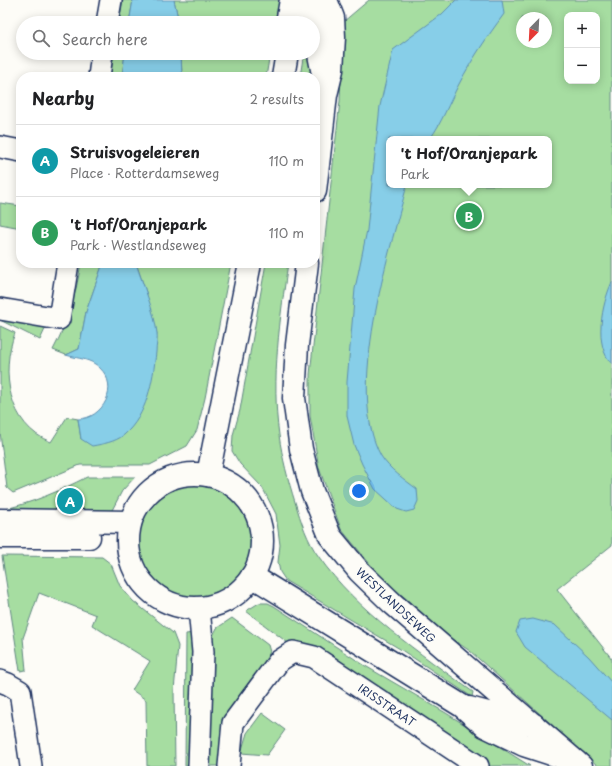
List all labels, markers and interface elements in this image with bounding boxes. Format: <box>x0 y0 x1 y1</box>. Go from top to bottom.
north arrow <box>516 12 552 48</box>
map controls <box>564 12 600 84</box>
button: + <box>564 12 600 48</box>
search box <box>16 16 320 60</box>
icon: search <box>30 27 52 49</box>
text: Search here <box>62 27 148 50</box>
button: − <box>564 48 600 84</box>
text: Nearby <box>32 85 94 111</box>
text: 2 results <box>250 89 304 108</box>
popup <box>386 136 552 188</box>
text: Struisvogeleieren <box>70 140 200 163</box>
text: 't Hof/Oranjepark <box>400 141 538 164</box>
text: A <box>40 151 50 170</box>
text: 110 m <box>269 151 304 170</box>
text: Place · Rotterdamseweg <box>70 163 219 182</box>
text: Park <box>400 164 430 183</box>
pin: B <box>456 201 482 231</box>
text: 't Hof/Oranjepark <box>70 212 207 235</box>
text: B <box>41 223 49 242</box>
text: 110 m <box>269 223 304 242</box>
text: Park · Westlandseweg <box>70 235 206 254</box>
your location <box>349 481 369 501</box>
pin: A <box>57 486 83 516</box>
street label: WESTLANDSEWEG <box>352 563 440 647</box>
street label: IRISSTRAAT <box>355 679 420 731</box>

